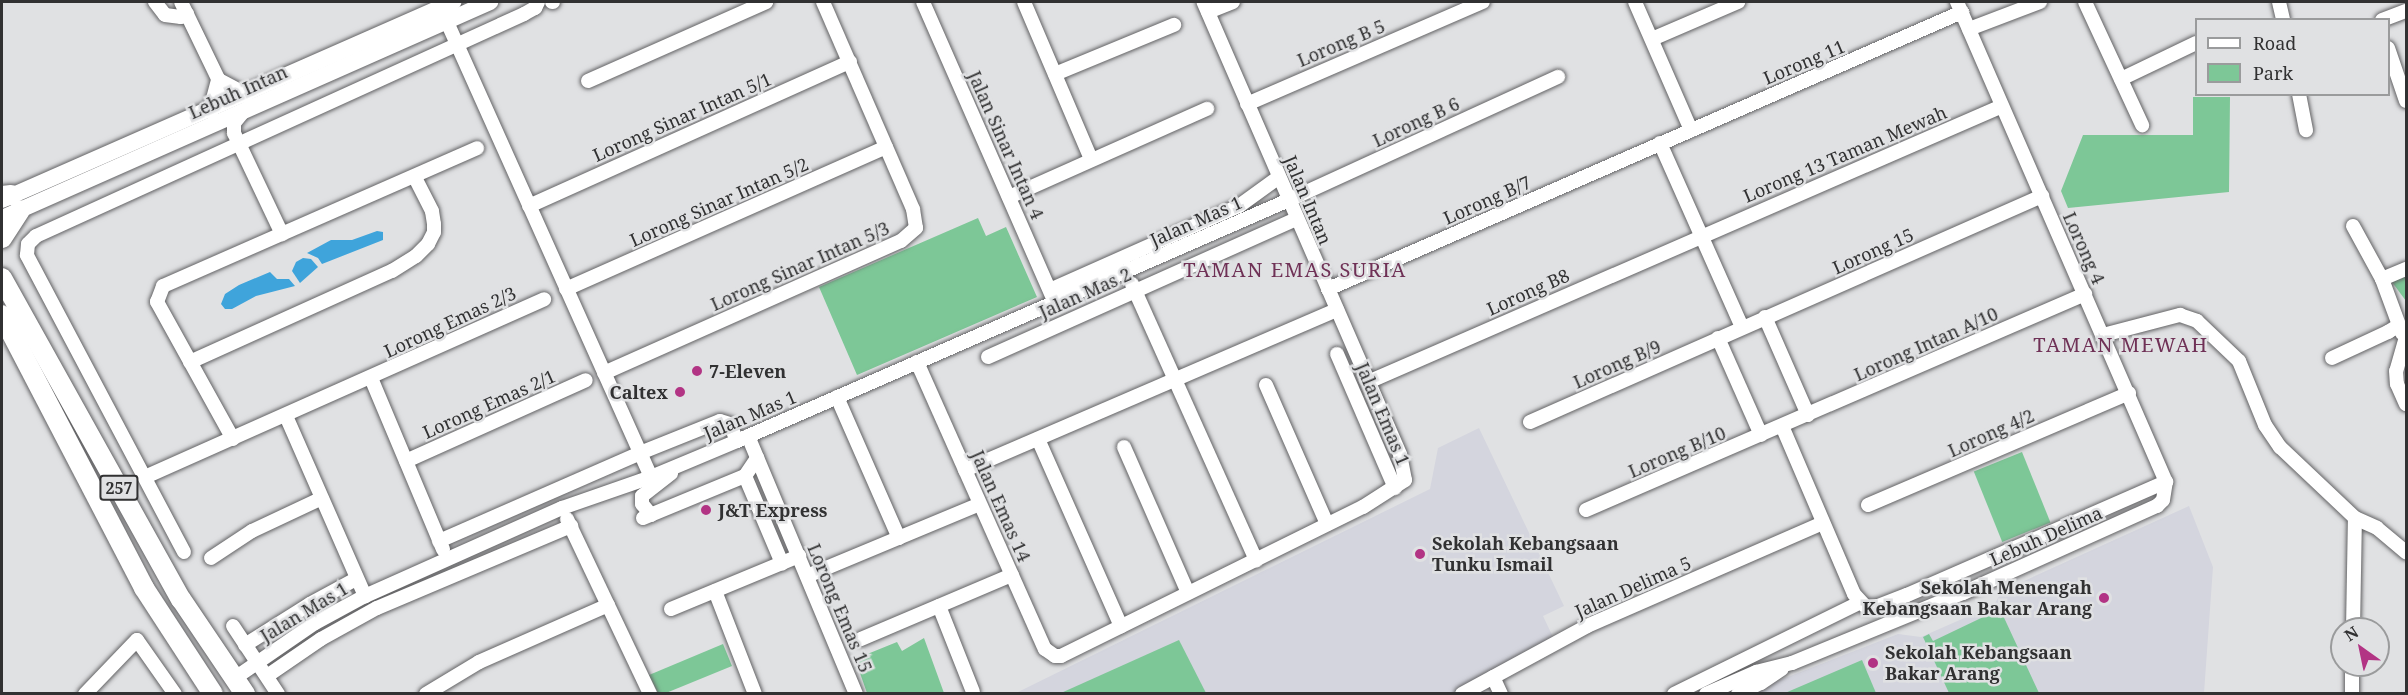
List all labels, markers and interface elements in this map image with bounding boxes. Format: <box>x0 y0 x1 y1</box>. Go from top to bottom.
street label: Lorong B 5 <box>1294 15 1388 71</box>
legend <box>2195 18 2390 96</box>
text: Road <box>2253 31 2296 55</box>
street label: Lorong 11 <box>1760 35 1848 89</box>
street label: Lebuh Intan <box>185 61 291 123</box>
text: Park <box>2253 61 2293 85</box>
street label: Jalan Sinar Intan 4 <box>964 67 1048 223</box>
street label: Lorong Sinar Intan 5/1 <box>589 68 775 166</box>
street label: Lorong B 6 <box>1369 93 1463 151</box>
street label: Lorong 13 Taman Mewah <box>1740 101 1950 207</box>
street label: Jalan Intan <box>1280 152 1336 248</box>
street label: Lorong Sinar Intan 5/2 <box>626 153 812 251</box>
street label: Lorong B/7 <box>1440 171 1534 229</box>
street label: Jalan Mas 1 <box>1147 191 1245 251</box>
street label: Lorong 4 <box>2059 209 2109 287</box>
street label: Lorong Sinar Intan 5/3 <box>707 217 893 315</box>
street label: Lorong 15 <box>1829 224 1917 278</box>
district label: TAMAN EMAS SURIA <box>1183 257 1407 281</box>
street label: Jalan Mas 2 <box>1036 263 1134 323</box>
street label: Lorong B8 <box>1483 264 1573 320</box>
street label: Lorong Emas 2/3 <box>381 282 519 362</box>
street label: Lorong Intan A/10 <box>1851 303 2001 385</box>
district label: TAMAN MEWAH <box>2033 332 2209 356</box>
street label: Lorong B/9 <box>1570 335 1664 393</box>
street label: Jalan Emas 1 <box>1352 359 1414 469</box>
place label: 7-Eleven <box>709 360 786 382</box>
marker: 7-Eleven <box>690 364 704 378</box>
street label: Lorong Emas 2/1 <box>419 365 559 443</box>
place label: Caltex <box>610 381 668 403</box>
marker: Caltex <box>673 385 687 399</box>
street label: Jalan Mas 1 <box>700 386 800 444</box>
street label: Lorong 4/2 <box>1945 404 2037 462</box>
street label: Lorong B/10 <box>1625 422 1729 482</box>
street label: Jalan Emas 14 <box>967 447 1035 565</box>
road number: 257 <box>98 475 140 501</box>
place label: J&T Express <box>718 499 827 521</box>
street label: Lebuh Delima <box>1987 502 2105 570</box>
marker: J&T Express <box>699 503 713 517</box>
place label: Sekolah Kebangsaan Tunku Ismail <box>1432 533 1619 576</box>
street label: Lorong Emas 15 <box>803 540 877 676</box>
marker: Sekolah Kebangsaan Tunku Ismail <box>1413 547 1427 561</box>
street label: Jalan Delima 5 <box>1572 552 1694 622</box>
street label: Jalan Mas 1 <box>256 577 352 647</box>
place label: Sekolah Menengah Kebangsaan Bakar Arang <box>1863 577 2092 620</box>
marker: Sekolah Menengah Kebangsaan Bakar Arang <box>2097 591 2111 605</box>
north arrow <box>2330 617 2390 677</box>
text: N <box>2340 621 2363 646</box>
place label: Sekolah Kebangsaan Bakar Arang <box>1885 642 2072 684</box>
marker: Sekolah Kebangsaan Bakar Arang <box>1866 656 1880 670</box>

